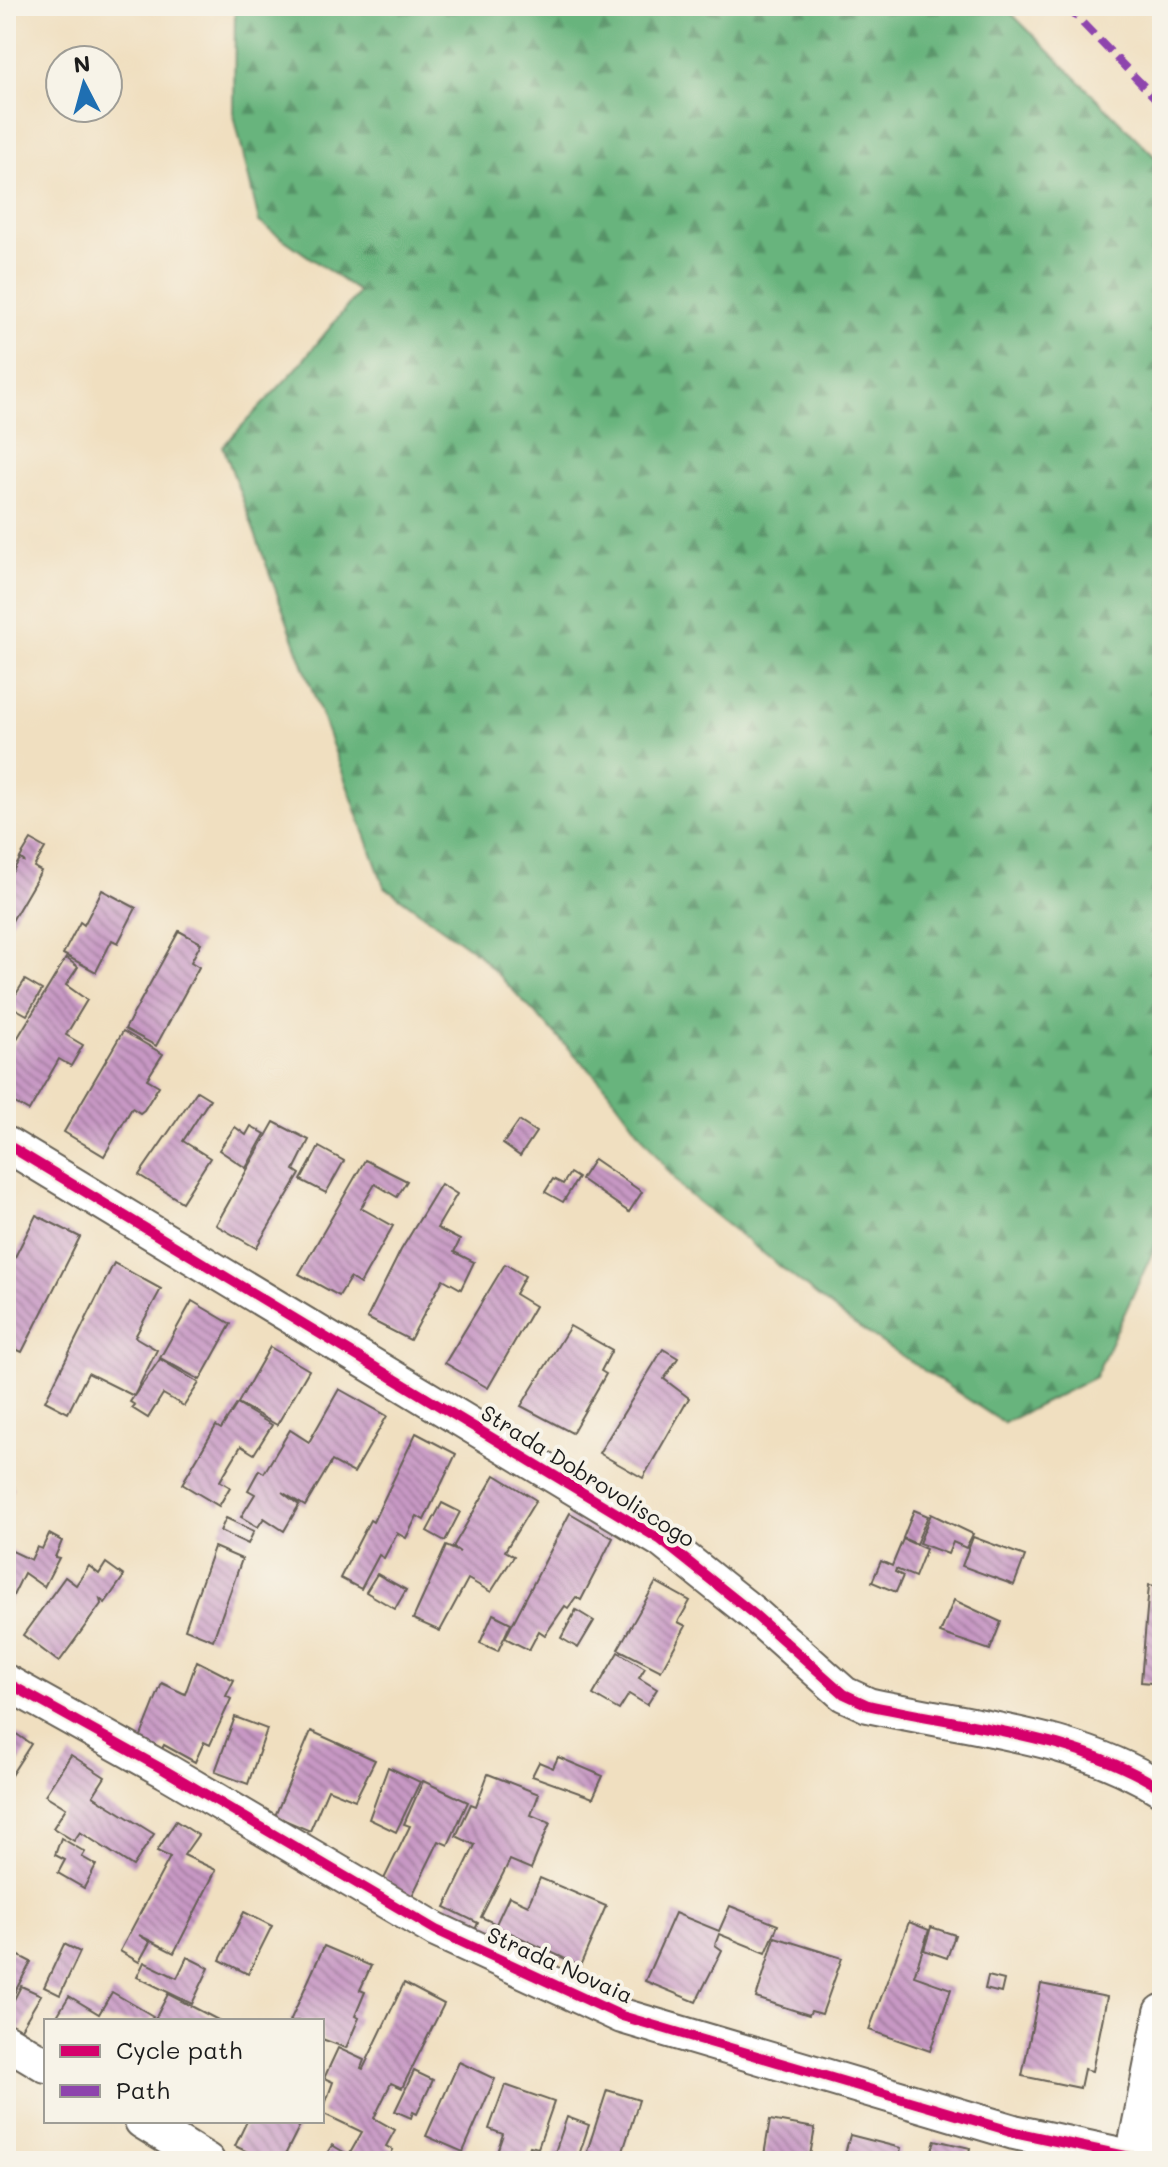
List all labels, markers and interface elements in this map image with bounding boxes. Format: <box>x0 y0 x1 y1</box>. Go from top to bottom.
north arrow <box>44 44 124 124</box>
text: N <box>72 48 92 79</box>
street label: Strada Dobrovoliscogo <box>476 1398 701 1553</box>
street label: Strada Novaia <box>483 1919 638 2010</box>
legend <box>44 2019 324 2123</box>
text: Cycle path <box>116 2034 242 2065</box>
text: Path <box>116 2074 170 2105</box>

